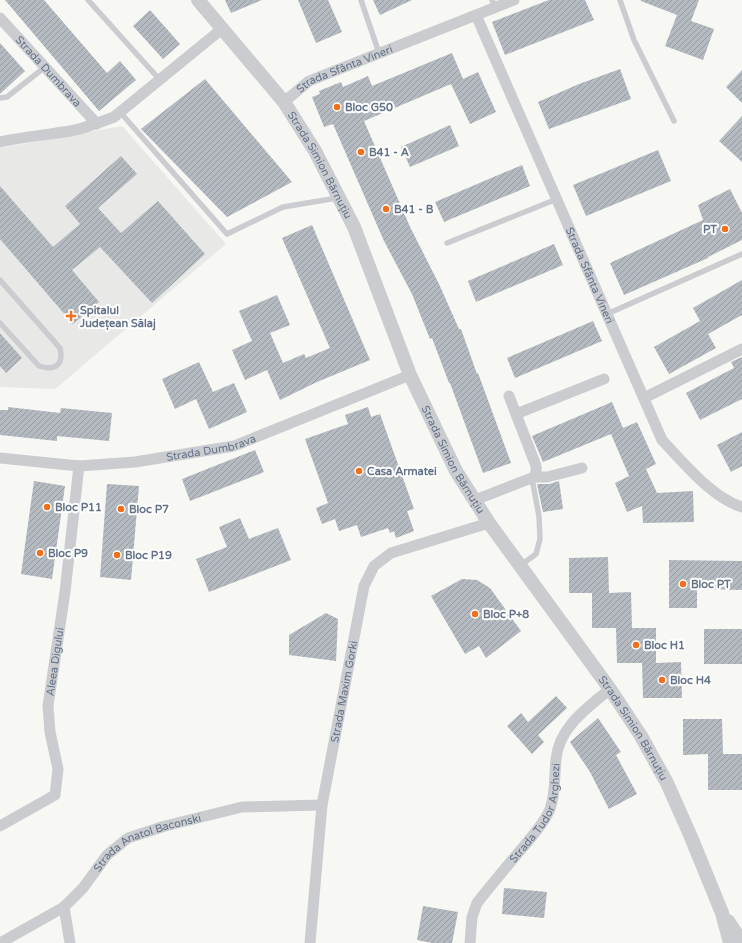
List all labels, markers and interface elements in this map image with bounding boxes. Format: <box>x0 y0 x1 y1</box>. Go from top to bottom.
street label: Strada Dumbrava <box>13 33 84 109</box>
street label: Strada Sfânta Vineri <box>294 42 394 95</box>
place label: Bloc G50 <box>345 101 393 114</box>
marker: Bloc G50 <box>332 102 342 112</box>
street label: Strada Simion Bărnuțiu <box>285 109 355 221</box>
place label: B41 - A <box>369 146 409 159</box>
marker: B41 - A <box>356 147 366 157</box>
place label: B41 - B <box>394 203 434 216</box>
marker: B41 - B <box>381 204 391 214</box>
place label: PT <box>703 223 717 236</box>
marker: PT <box>720 224 730 234</box>
street label: Strada Sfânta Vineri <box>563 225 617 325</box>
place label: Spitalul Județean Sălaj <box>79 304 156 331</box>
marker: Spitalul Județean Sălaj <box>65 310 77 322</box>
street label: Strada Simion Bărnuțiu <box>419 403 488 516</box>
street label: Strada Dumbrava <box>165 431 258 463</box>
place label: Casa Armatei <box>367 465 437 478</box>
marker: Casa Armatei <box>354 466 364 476</box>
place label: Bloc P11 <box>55 501 102 514</box>
marker: Bloc P11 <box>42 502 52 512</box>
place label: Bloc P7 <box>129 503 169 516</box>
marker: Bloc P7 <box>116 504 126 514</box>
place label: Bloc P9 <box>48 547 88 560</box>
marker: Bloc P9 <box>35 548 45 558</box>
place label: Bloc P19 <box>125 549 172 562</box>
marker: Bloc P19 <box>112 550 122 560</box>
place label: Bloc PT <box>691 578 731 591</box>
marker: Bloc PT <box>678 579 688 589</box>
place label: Bloc P+8 <box>483 608 529 621</box>
marker: Bloc P+8 <box>470 609 480 619</box>
street label: Aleea Digului <box>43 627 66 697</box>
street label: Strada Maxim Gorki <box>328 639 360 744</box>
place label: Bloc H1 <box>644 639 685 652</box>
marker: Bloc H1 <box>631 640 641 650</box>
street label: Strada Simion Bărnuțiu <box>596 673 671 783</box>
place label: Bloc H4 <box>670 674 711 687</box>
marker: Bloc H4 <box>657 675 667 685</box>
street label: Strada Tudor Arghezi <box>507 763 562 865</box>
street label: Strada Anatol Baconski <box>91 811 202 874</box>

